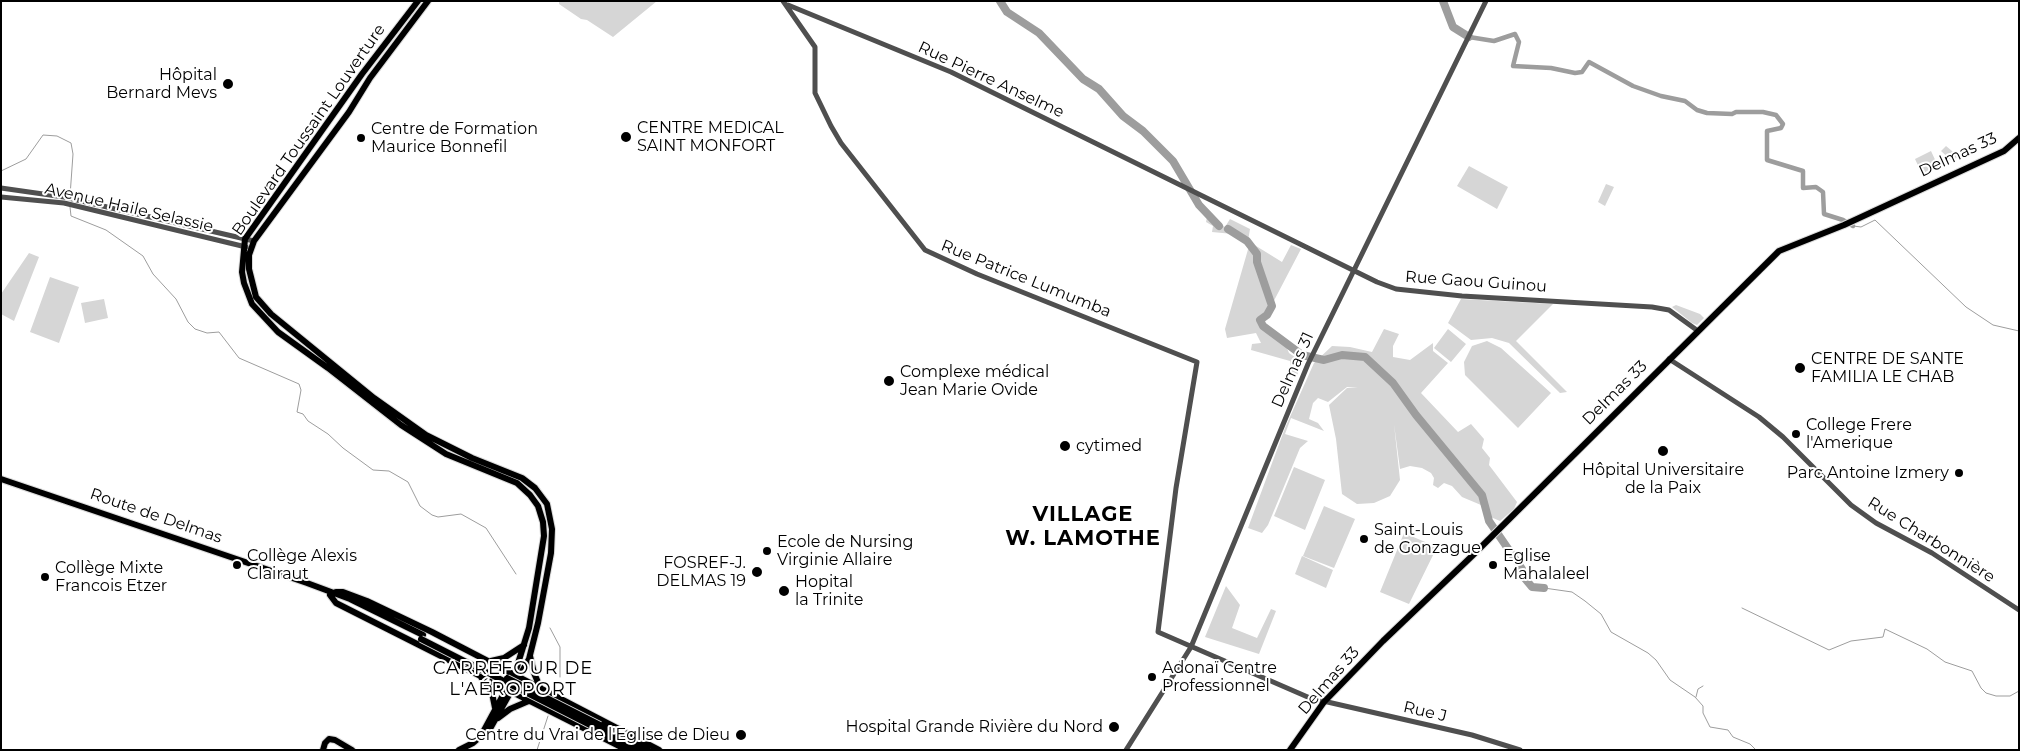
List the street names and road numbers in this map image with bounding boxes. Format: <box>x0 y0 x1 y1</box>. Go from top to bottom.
street label: Boulevard Toussaint Louverture <box>228 21 390 239</box>
street label: Rue Pierre Anselme <box>915 38 1067 122</box>
street label: Delmas 33 <box>1916 129 2000 181</box>
street label: Avenue Haile Selassie <box>43 179 215 237</box>
street label: Rue Patrice Lumumba <box>938 236 1114 322</box>
street label: Rue Gaou Guinou <box>1405 267 1547 297</box>
street label: Delmas 31 <box>1268 329 1318 411</box>
street label: Delmas 33 <box>1579 357 1651 429</box>
street label: Route de Delmas <box>87 484 225 548</box>
street label: Rue Charbonnière <box>1864 493 1998 587</box>
street label: Delmas 33 <box>1294 643 1364 719</box>
street label: Rue J <box>1401 698 1449 726</box>

